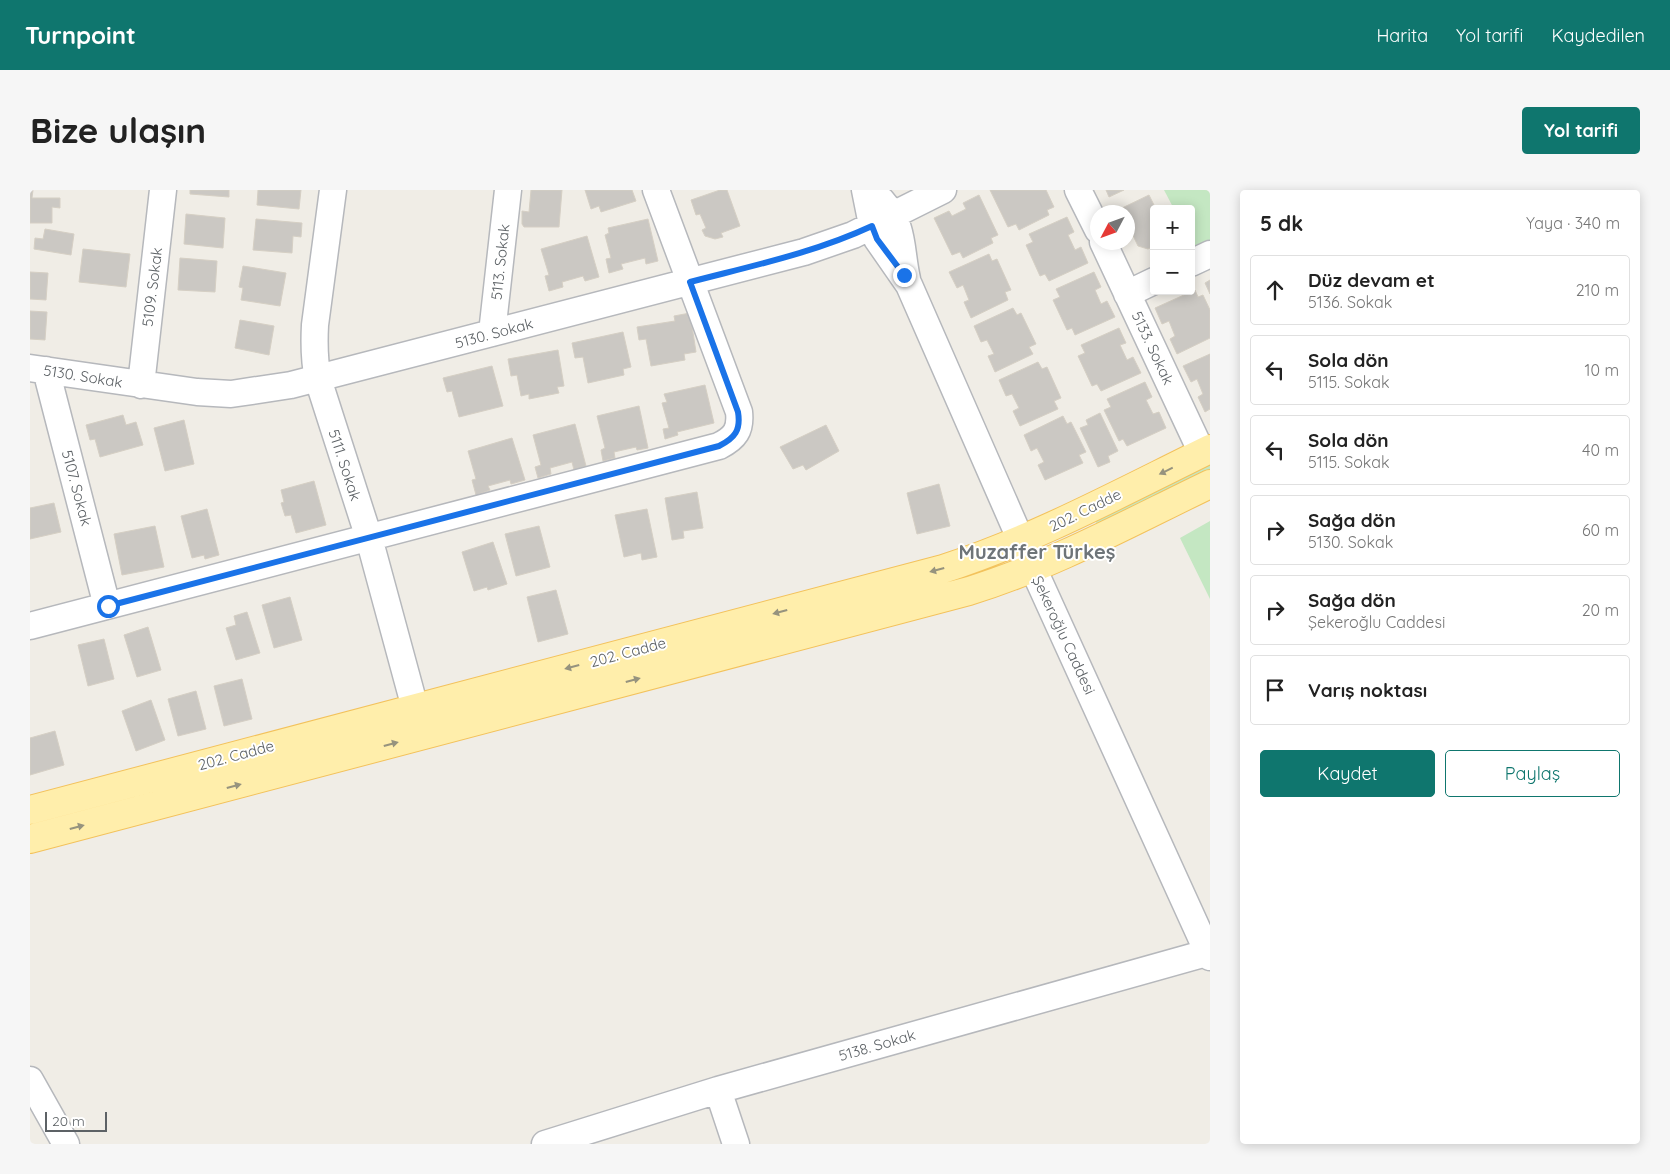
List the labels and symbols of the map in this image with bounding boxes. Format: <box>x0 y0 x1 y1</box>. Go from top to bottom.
north arrow <box>1090 205 1135 250</box>
street label: 5113. Sokak <box>487 223 513 301</box>
street label: 5109. Sokak <box>138 246 166 328</box>
route end <box>893 264 916 287</box>
street label: 5133. Sokak <box>1128 308 1178 388</box>
street label: 5130. Sokak <box>453 313 535 353</box>
street label: 5130. Sokak <box>42 360 124 392</box>
street label: 5111. Sokak <box>324 427 366 503</box>
street label: 5107. Sokak <box>58 448 96 528</box>
one-way arrow <box>1159 467 1173 475</box>
street label: 202. Cadde <box>1046 484 1124 536</box>
district label: Muzaffer Türkeş <box>959 539 1115 564</box>
one-way arrow <box>930 567 945 575</box>
street label: Şekeroğlu Caddesi <box>1028 573 1100 697</box>
route start <box>97 595 120 618</box>
one-way arrow <box>773 608 788 616</box>
street label: 202. Cadde <box>588 633 668 671</box>
one-way arrow <box>565 663 580 671</box>
one-way arrow <box>626 676 641 684</box>
street label: 202. Cadde <box>196 736 276 774</box>
one-way arrow <box>384 740 399 748</box>
one-way arrow <box>227 781 242 789</box>
one-way arrow <box>70 823 85 831</box>
street label: 5138. Sokak <box>836 1025 918 1065</box>
scale bar <box>45 1109 108 1132</box>

